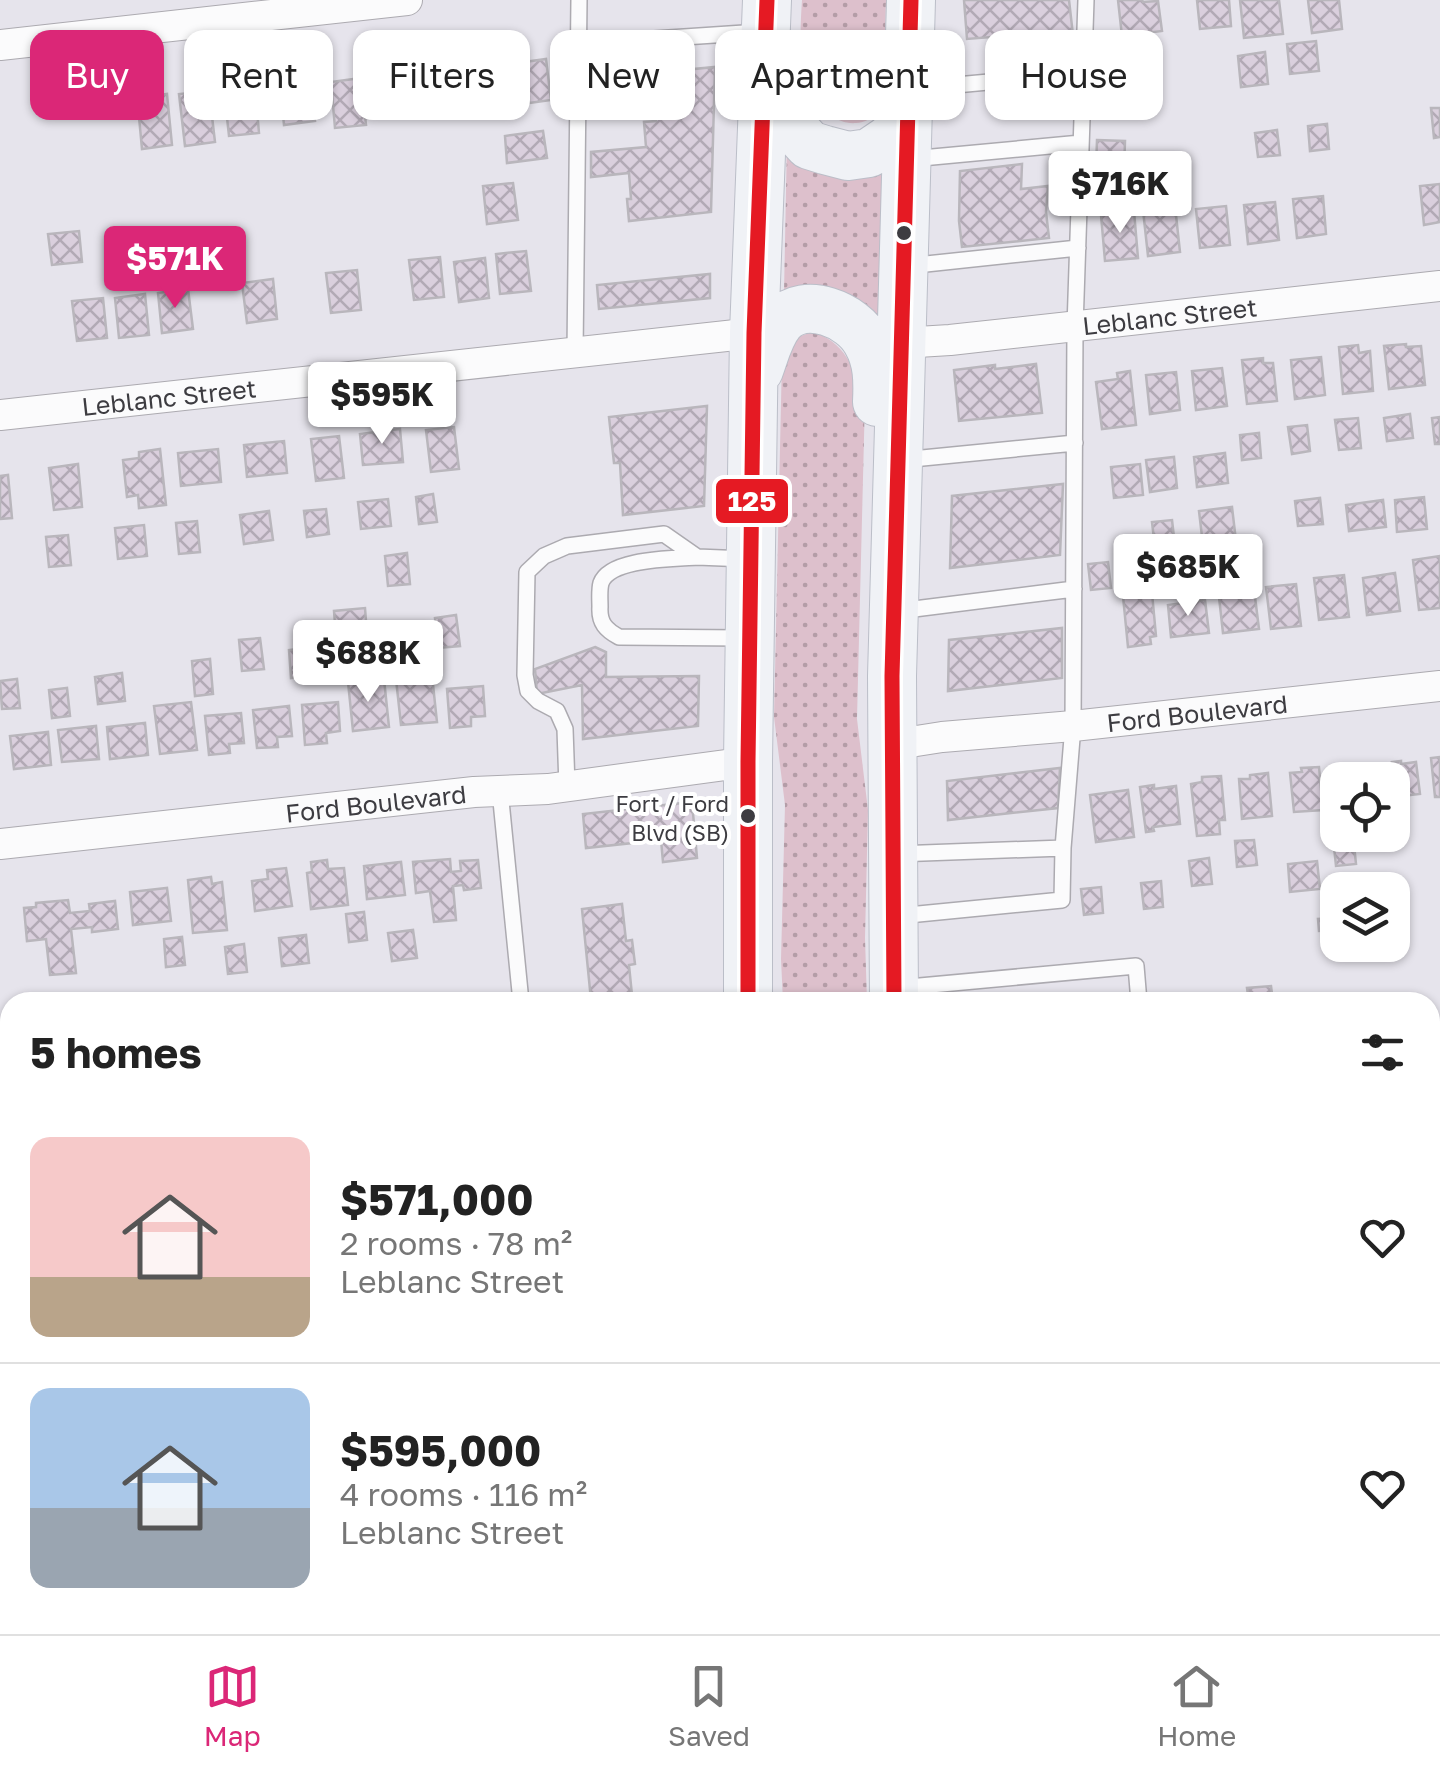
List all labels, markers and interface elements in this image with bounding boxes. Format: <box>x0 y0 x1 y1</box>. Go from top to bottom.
chip: Buy <box>30 30 164 120</box>
chip: Rent <box>184 30 333 120</box>
chip: Filters <box>353 30 530 120</box>
chip: New <box>550 30 695 120</box>
chip: Apartment <box>715 30 965 120</box>
chip: House <box>985 30 1163 120</box>
pin: $716K <box>1050 151 1190 236</box>
text: $716K <box>1071 164 1169 202</box>
unlabelled marker <box>894 223 914 243</box>
pin: $571K <box>105 226 245 311</box>
text: $571K <box>126 239 224 277</box>
street label: Leblanc Street <box>1081 291 1258 341</box>
pin: $595K <box>312 362 452 447</box>
street label: Leblanc Street <box>80 372 258 422</box>
text: $595K <box>330 375 434 413</box>
line badge: 125 <box>714 477 790 525</box>
text: 125 <box>728 484 776 517</box>
pin: $685K <box>1118 534 1258 619</box>
text: $685K <box>1136 547 1240 585</box>
pin: $688K <box>298 620 438 705</box>
text: $688K <box>315 633 421 671</box>
street label: Ford Boulevard <box>1105 687 1289 738</box>
map controls <box>1320 762 1410 962</box>
button: locate <box>1320 762 1410 852</box>
street label: Ford Boulevard <box>284 777 468 828</box>
place label: Fort / Ford Blvd (SB) <box>616 790 729 846</box>
marker: Fort / Ford Blvd (SB) <box>738 806 758 826</box>
button: layers <box>1320 872 1410 962</box>
icon: filters <box>1355 1025 1410 1080</box>
text: 5 homes <box>30 1027 202 1077</box>
text: $571,000 <box>340 1174 534 1224</box>
icon: home <box>110 1177 230 1297</box>
icon: heart <box>1355 1210 1410 1265</box>
text: 2 rooms · 78 m² <box>340 1224 572 1262</box>
text: Leblanc Street <box>340 1262 564 1300</box>
text: $595,000 <box>340 1425 541 1475</box>
icon: home <box>110 1428 230 1548</box>
icon: heart <box>1355 1461 1410 1516</box>
text: 4 rooms · 116 m² <box>340 1475 587 1513</box>
text: Leblanc Street <box>340 1513 564 1551</box>
tab: Map <box>204 1659 261 1752</box>
tab: Saved <box>668 1659 750 1752</box>
tab: Home <box>1157 1659 1236 1752</box>

